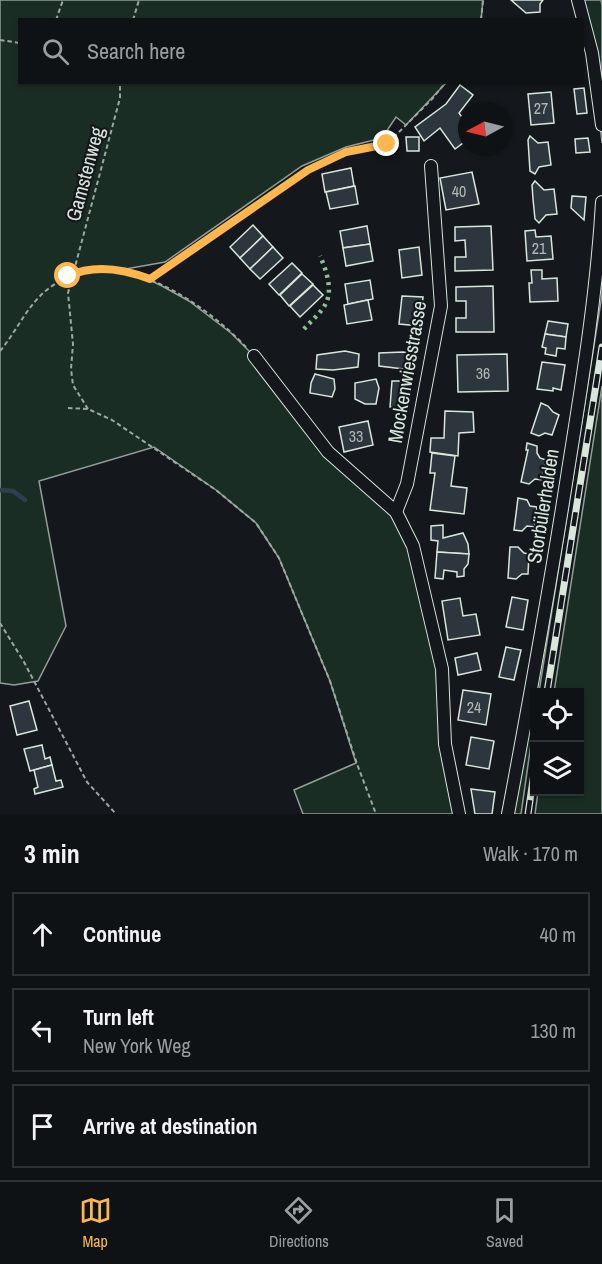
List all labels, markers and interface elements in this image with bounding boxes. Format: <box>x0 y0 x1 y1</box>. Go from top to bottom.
search box <box>18 18 584 84</box>
icon: search <box>39 35 72 68</box>
text: Search here <box>87 36 185 66</box>
house number: 27 <box>534 97 548 119</box>
north arrow <box>458 102 512 156</box>
street label: Gamstenweg <box>59 124 110 224</box>
route end <box>373 130 399 156</box>
house number: 40 <box>452 180 466 202</box>
house number: 21 <box>532 237 547 259</box>
route start <box>54 262 80 288</box>
street label: Mockenwiesstrasse <box>381 299 432 445</box>
house number: 36 <box>476 362 490 384</box>
house number: 33 <box>349 425 363 447</box>
street label: Storbülerhalden <box>520 447 565 565</box>
map controls <box>530 688 584 796</box>
button: locate <box>530 688 584 742</box>
house number: 24 <box>467 696 481 718</box>
button: layers <box>530 742 584 796</box>
text: 3 min <box>24 836 80 871</box>
text: Walk · 170 m <box>483 840 578 867</box>
icon: ahead <box>26 918 59 951</box>
text: Continue <box>83 919 161 949</box>
text: 40 m <box>540 921 576 948</box>
text: Turn left <box>83 1002 154 1032</box>
icon: left <box>26 1014 59 1047</box>
text: 130 m <box>530 1017 576 1044</box>
text: New York Weg <box>83 1032 191 1059</box>
icon: arrive <box>26 1110 59 1143</box>
text: Arrive at destination <box>83 1111 257 1141</box>
tab: Map <box>79 1194 112 1252</box>
tab: Directions <box>269 1194 329 1252</box>
tab: Saved <box>486 1194 523 1252</box>

